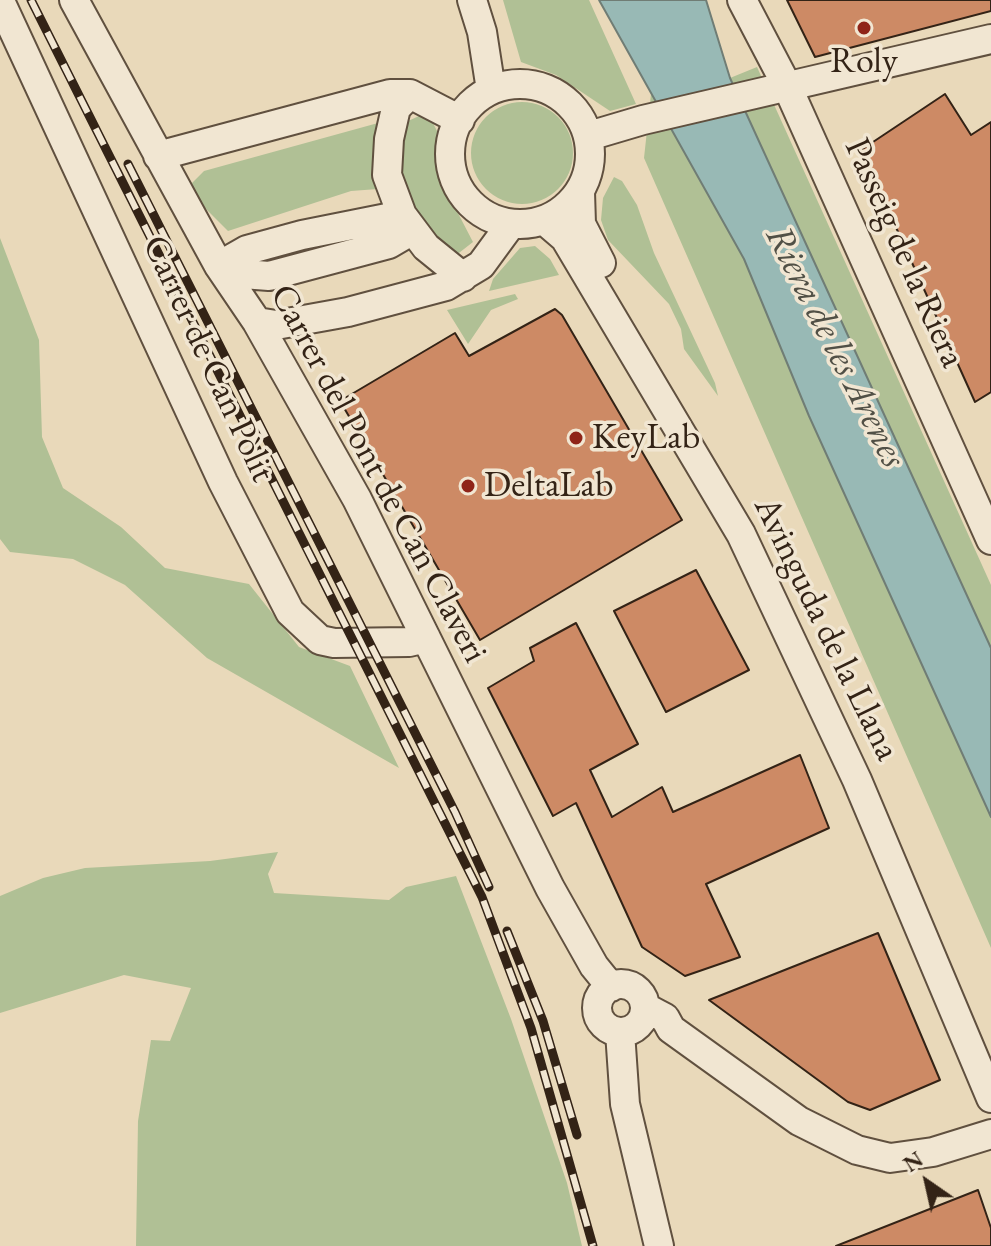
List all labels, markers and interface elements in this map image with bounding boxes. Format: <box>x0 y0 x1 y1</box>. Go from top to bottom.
marker: Roly <box>855 19 873 37</box>
place label: Roly <box>830 40 898 84</box>
street label: Passeig de la Riera <box>834 132 974 374</box>
water label: Riera de les Arenes <box>754 218 916 476</box>
street label: Carrer de Can Pòlit <box>132 229 284 489</box>
street label: Carrer del Pont de Can Claveri <box>260 278 496 670</box>
place label: KeyLab <box>592 416 700 460</box>
marker: KeyLab <box>567 429 585 447</box>
place label: DeltaLab <box>484 464 613 508</box>
marker: DeltaLab <box>459 477 477 495</box>
street label: Avinguda de la Llana <box>744 490 908 768</box>
north arrow <box>887 1142 967 1222</box>
text: N <box>898 1145 929 1179</box>

